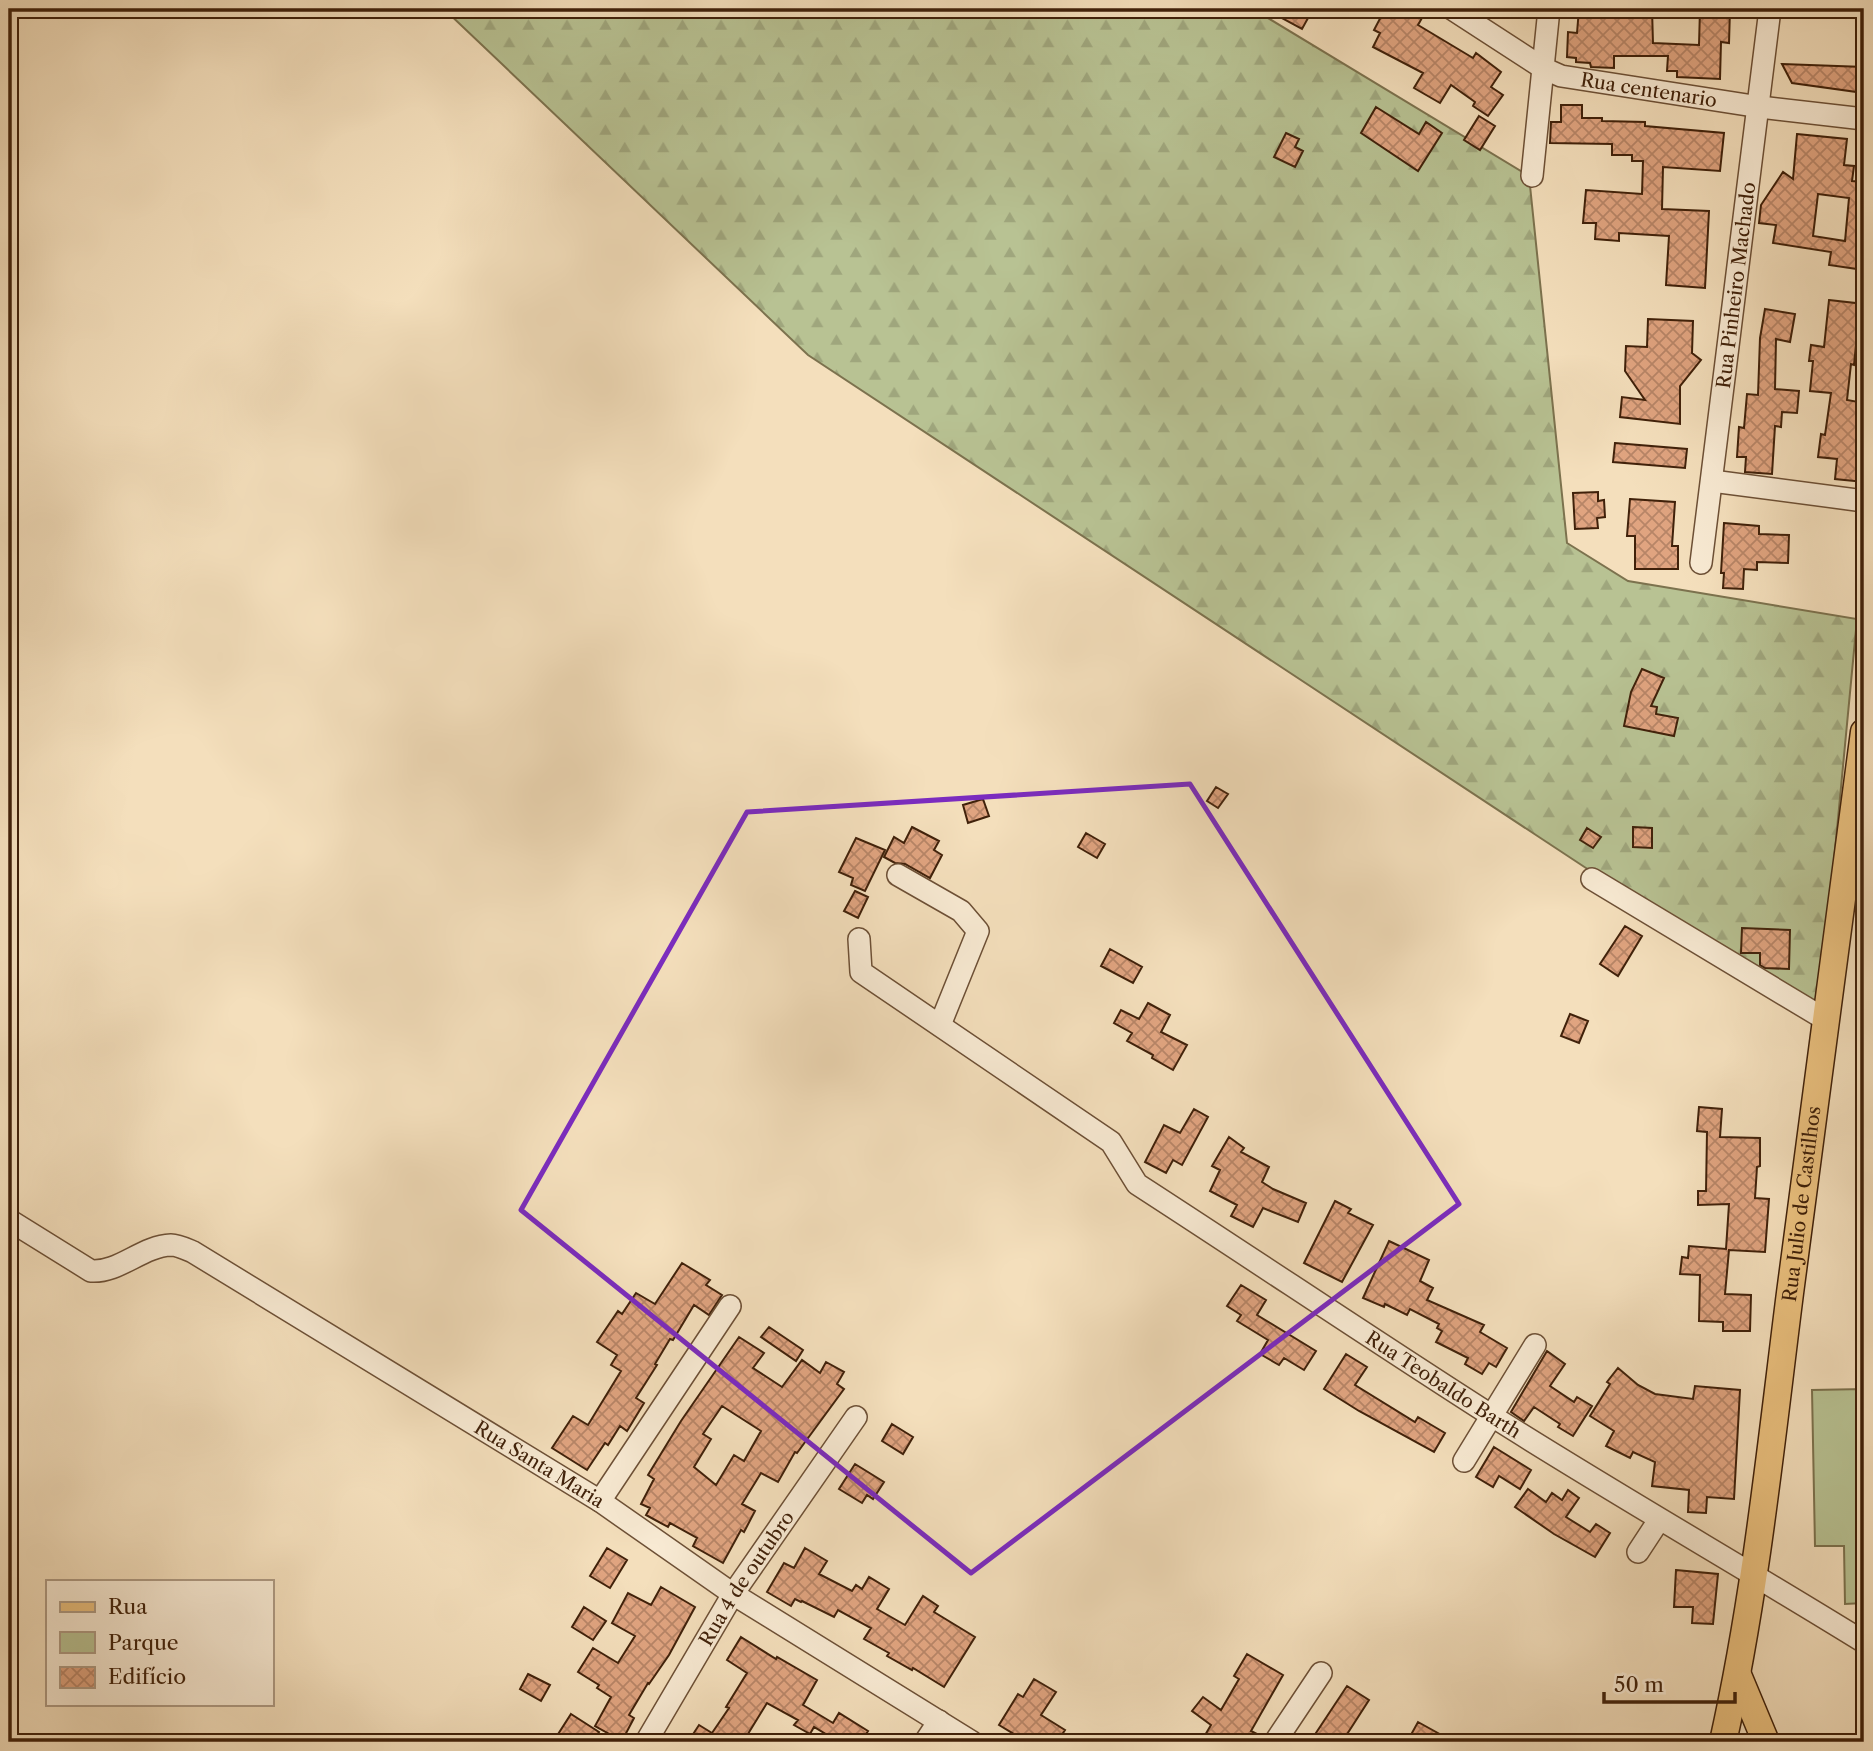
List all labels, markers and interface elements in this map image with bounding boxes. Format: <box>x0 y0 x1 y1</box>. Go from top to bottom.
street label: Rua centenario <box>1579 68 1719 112</box>
street label: Rua Pinheiro Machado <box>1712 181 1760 390</box>
street label: Rua Julio de Castilhos <box>1778 1105 1826 1303</box>
street label: Rua Teobaldo Barth <box>1361 1326 1525 1443</box>
street label: Rua Santa Maria <box>470 1416 608 1513</box>
street label: Rua 4 de outubro <box>694 1507 799 1650</box>
legend <box>46 1580 273 1706</box>
text: Rua <box>108 1594 148 1619</box>
text: Parque <box>108 1630 179 1655</box>
scale bar <box>1604 1660 1735 1704</box>
text: Edifício <box>108 1664 186 1689</box>
text: 50 m <box>1614 1672 1664 1697</box>

